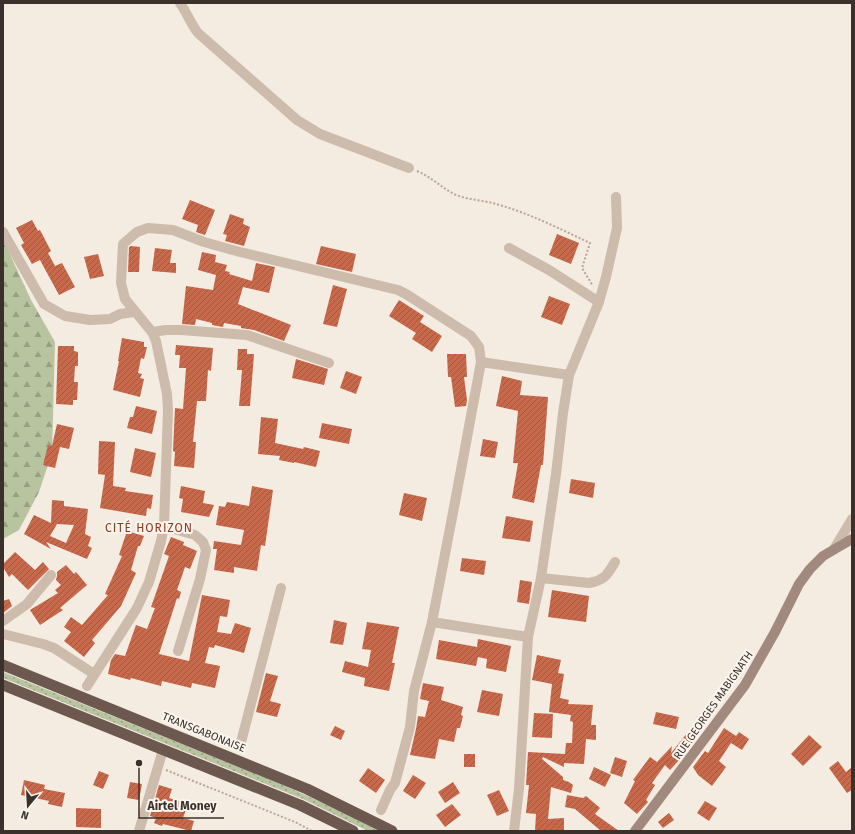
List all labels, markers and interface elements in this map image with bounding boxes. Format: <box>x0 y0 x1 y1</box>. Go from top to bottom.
district label: CITÉ HORIZON <box>105 520 193 535</box>
street label: RUE GEORGES MABIGNATH <box>671 649 756 762</box>
street label: TRANSGABONAISE <box>160 710 247 755</box>
north arrow <box>8 786 48 826</box>
callout: Airtel Money <box>139 794 224 818</box>
text: Airtel Money <box>147 799 217 813</box>
text: N <box>20 808 31 822</box>

